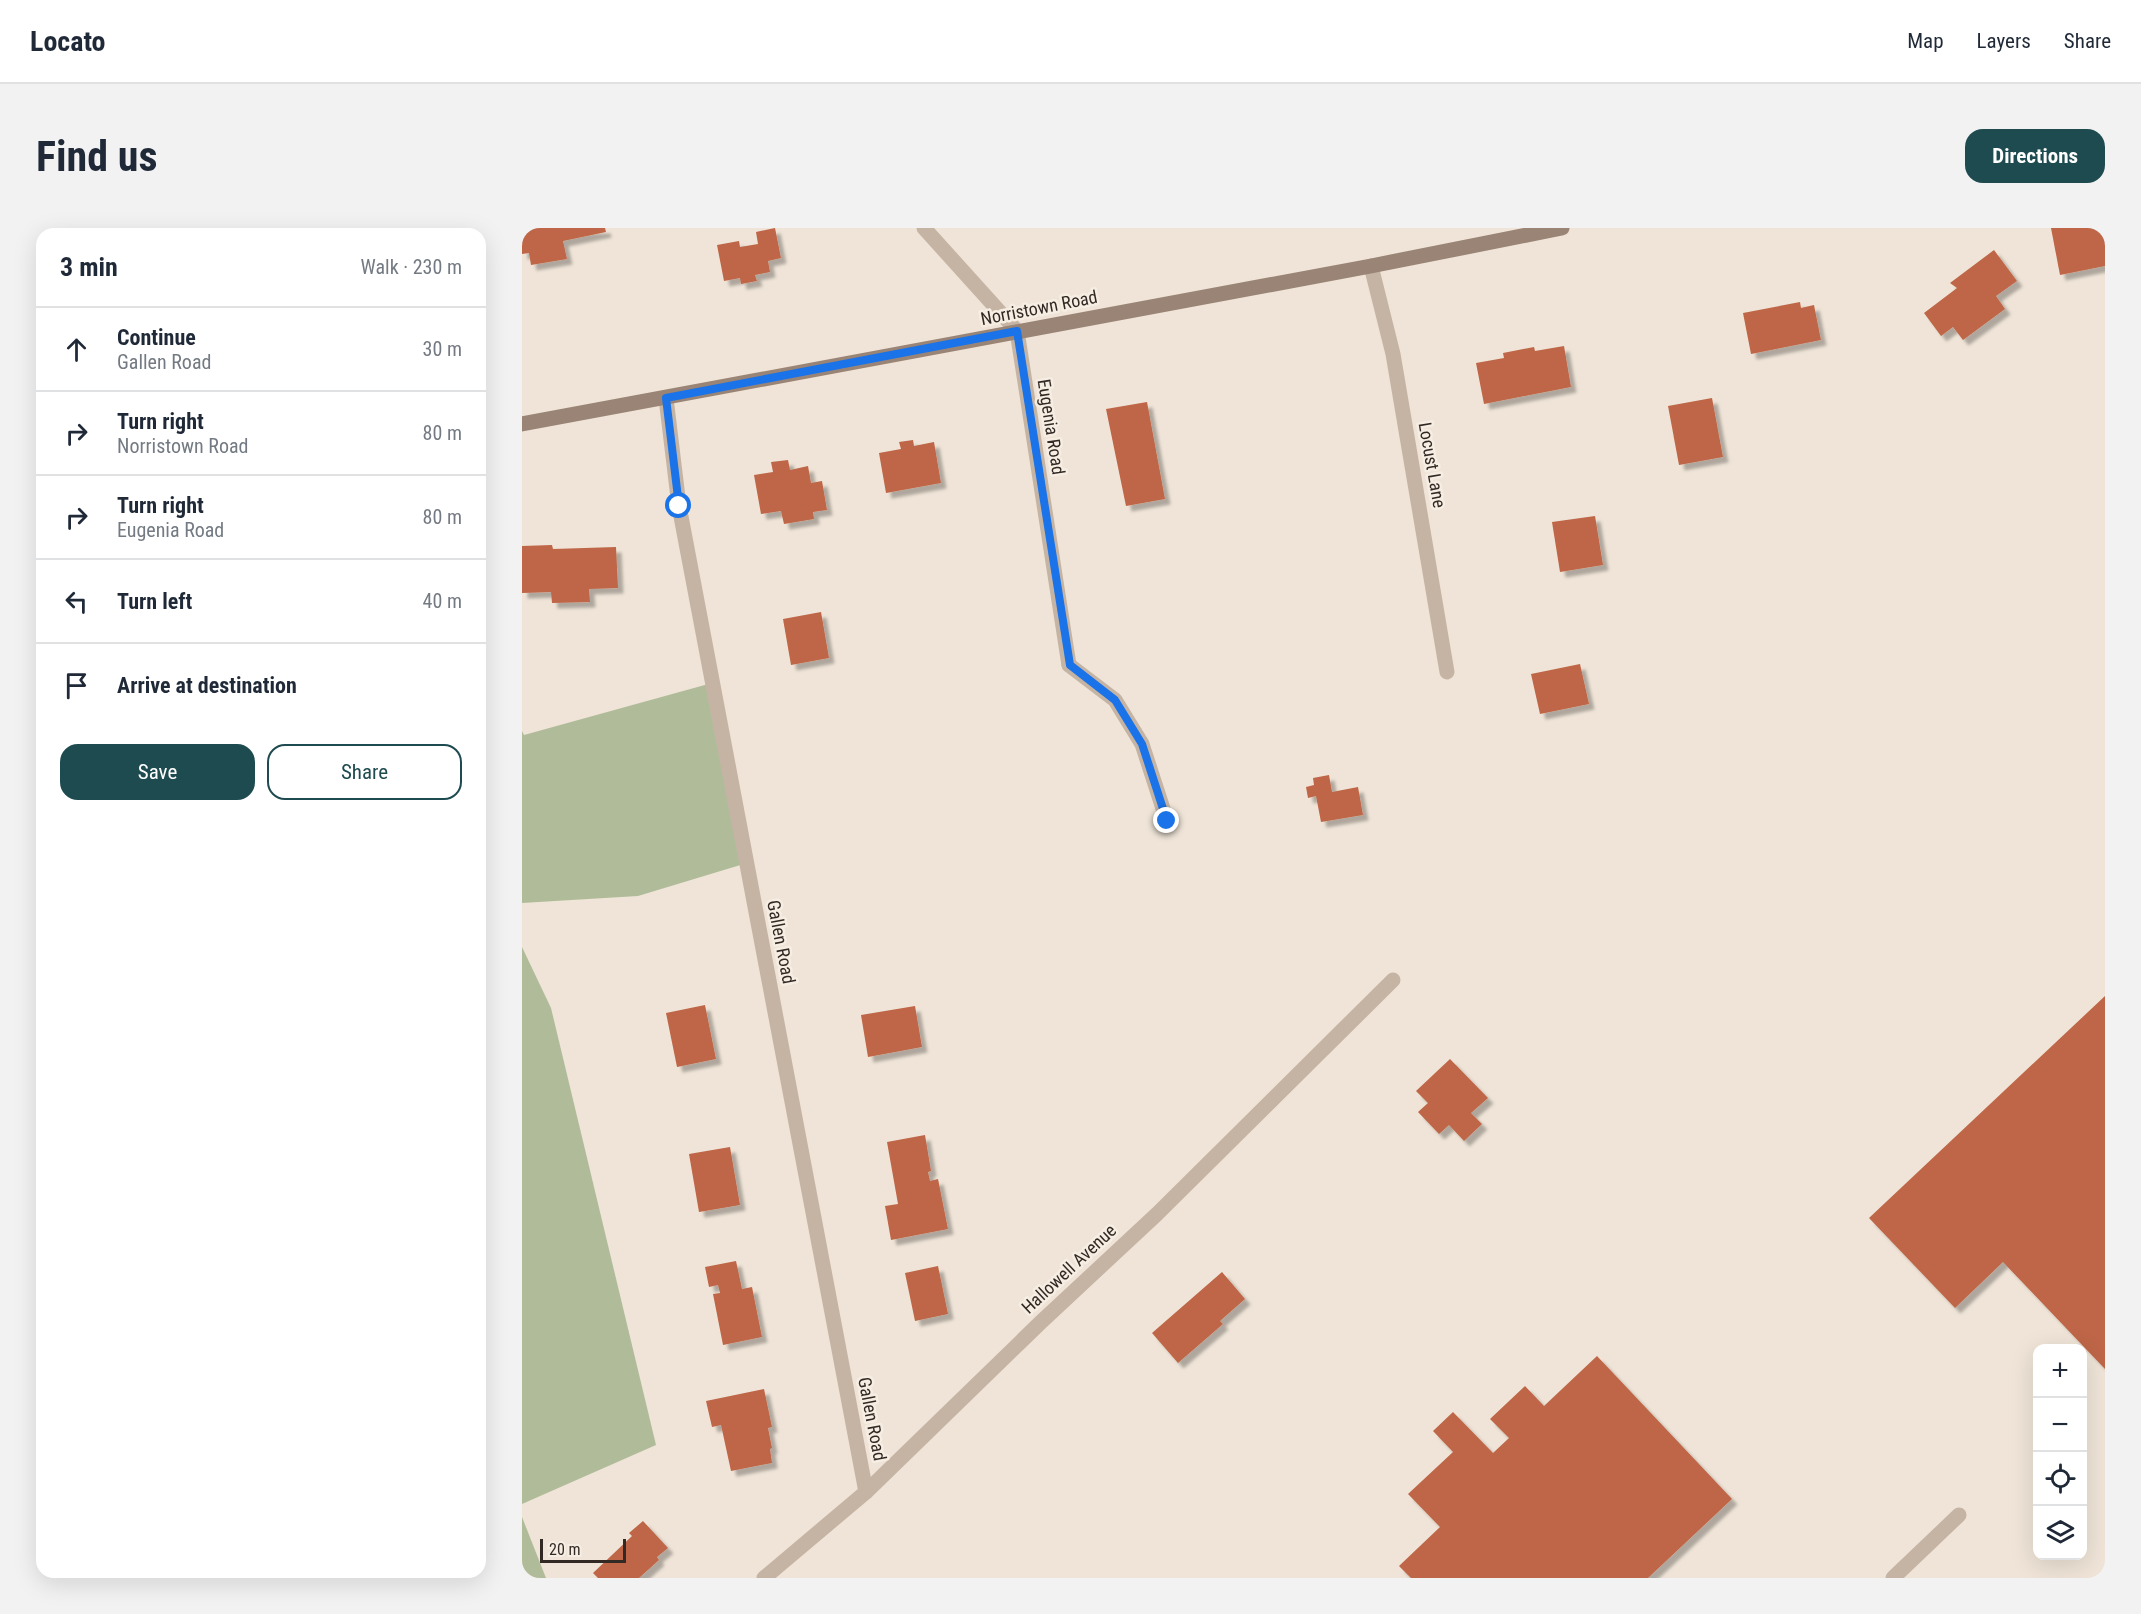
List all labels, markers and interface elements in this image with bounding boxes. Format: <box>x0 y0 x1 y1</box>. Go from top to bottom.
text: Locato <box>30 25 106 58</box>
text: Map <box>1907 29 1944 53</box>
text: Layers <box>1977 29 2031 53</box>
text: Share <box>2064 29 2111 53</box>
button: Directions <box>1965 129 2105 183</box>
text: Find us <box>36 132 157 181</box>
text: 3 min <box>60 252 118 282</box>
text: Walk · 230 m <box>361 255 462 279</box>
street label: Norristown Road <box>979 286 1099 329</box>
text: Continue <box>117 325 196 350</box>
icon: ahead <box>60 333 93 366</box>
text: 30 m <box>423 337 462 361</box>
text: Gallen Road <box>117 350 211 374</box>
street label: Eugenia Road <box>1034 378 1069 476</box>
text: Turn right <box>117 409 204 434</box>
icon: right <box>60 417 93 450</box>
street label: Locust Lane <box>1415 420 1450 509</box>
text: 80 m <box>423 421 462 445</box>
text: Norristown Road <box>117 434 249 458</box>
route start <box>665 492 691 518</box>
text: Turn right <box>117 493 204 518</box>
icon: right <box>60 501 93 534</box>
text: 80 m <box>423 505 462 529</box>
text: Eugenia Road <box>117 518 224 542</box>
icon: left <box>60 585 93 618</box>
text: Turn left <box>117 589 192 614</box>
text: 40 m <box>423 589 462 613</box>
icon: arrive <box>60 669 93 702</box>
text: Arrive at destination <box>117 673 297 698</box>
button: Save <box>60 744 255 800</box>
button: Share <box>267 744 462 800</box>
route end <box>1153 807 1179 833</box>
street label: Gallen Road <box>763 898 800 986</box>
street label: Hallowell Avenue <box>1017 1220 1120 1318</box>
map controls <box>2033 1344 2087 1560</box>
button: + <box>2033 1344 2087 1398</box>
street label: Gallen Road <box>854 1375 891 1463</box>
button: − <box>2033 1398 2087 1452</box>
button: locate <box>2033 1452 2087 1506</box>
button: layers <box>2033 1506 2087 1560</box>
scale bar <box>540 1536 626 1564</box>
text: 20 m <box>549 1540 581 1559</box>

